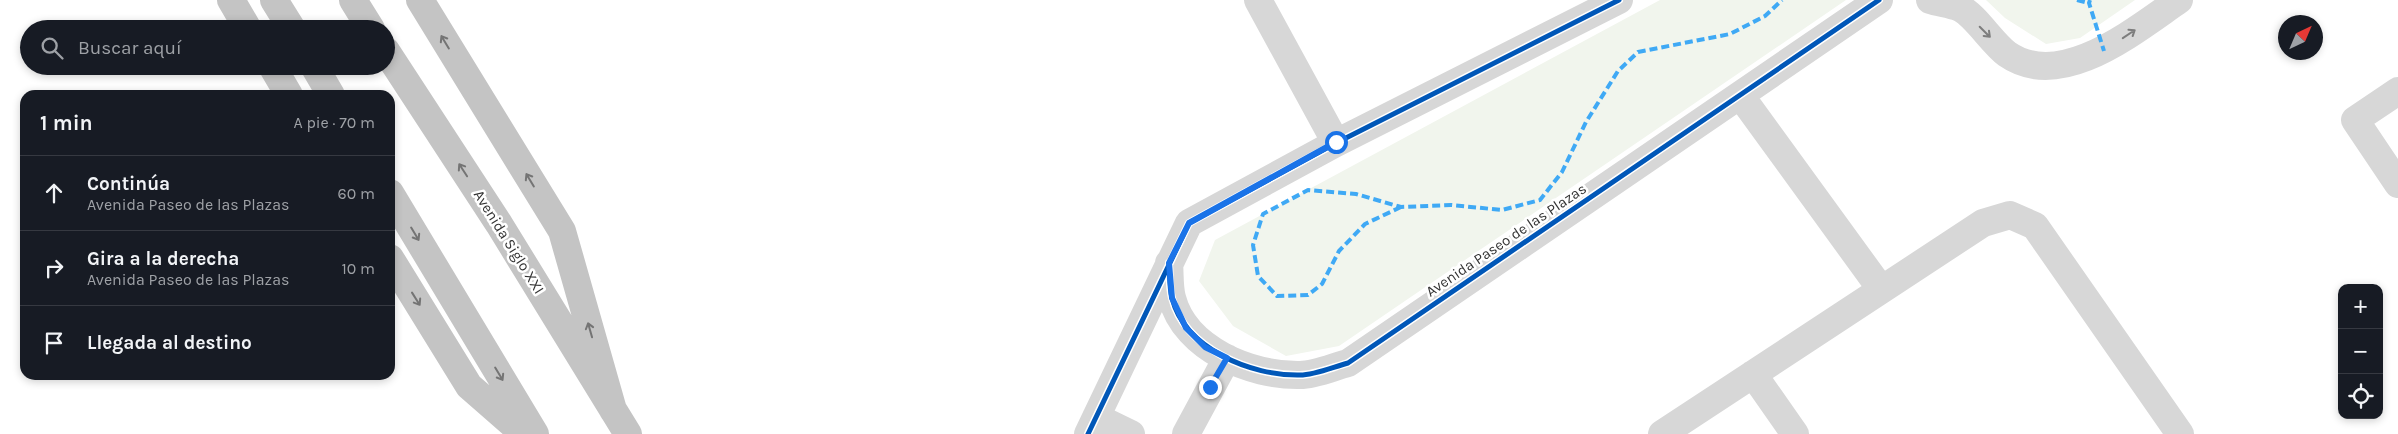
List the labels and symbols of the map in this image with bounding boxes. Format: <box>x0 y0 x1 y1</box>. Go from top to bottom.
north arrow <box>2278 15 2323 60</box>
one-way arrow <box>1979 26 1991 39</box>
one-way arrow <box>2122 29 2136 39</box>
one-way arrow <box>440 35 450 49</box>
route start <box>1325 131 1348 154</box>
one-way arrow <box>458 163 469 177</box>
one-way arrow <box>525 174 535 188</box>
street label: Avenida Paseo de las Plazas <box>1422 179 1590 301</box>
street label: Avenida Siglo XXI <box>470 187 548 297</box>
one-way arrow <box>411 227 421 241</box>
one-way arrow <box>411 292 421 306</box>
one-way arrow <box>585 322 594 338</box>
one-way arrow <box>494 366 504 380</box>
route end <box>1199 376 1222 399</box>

